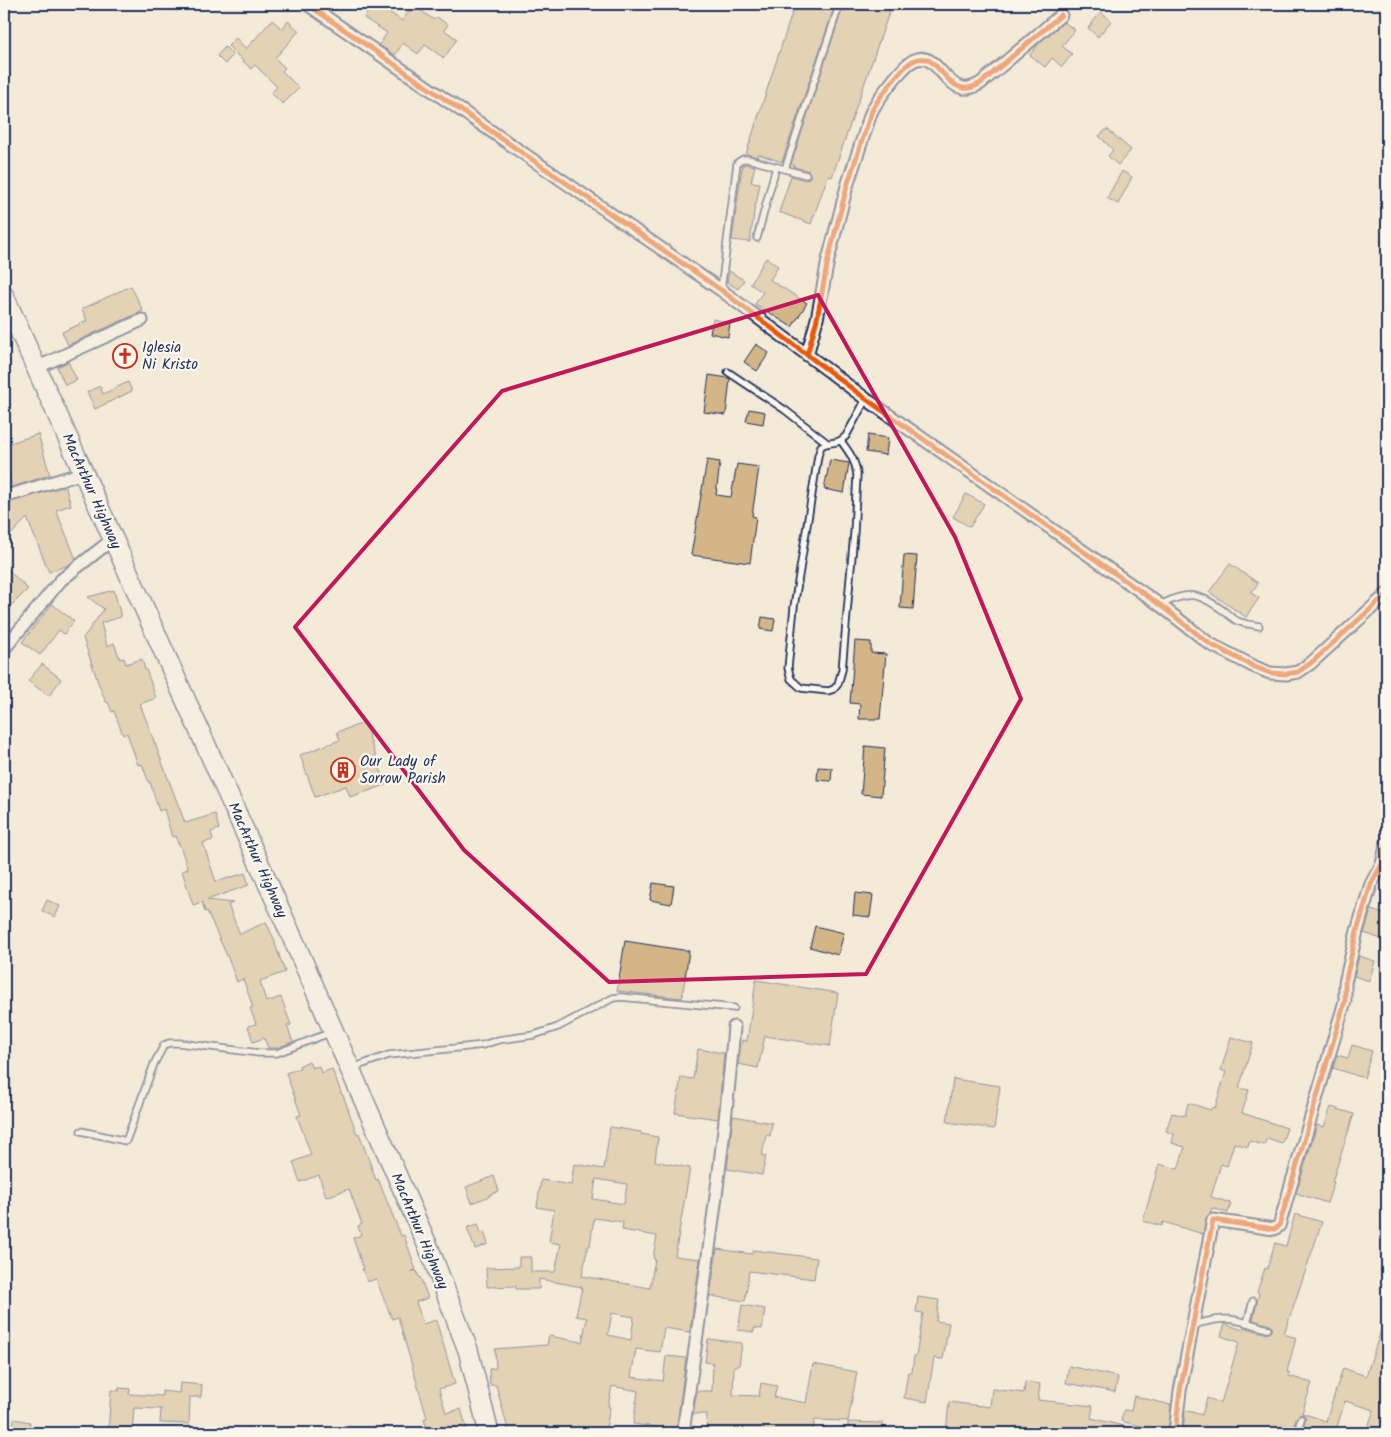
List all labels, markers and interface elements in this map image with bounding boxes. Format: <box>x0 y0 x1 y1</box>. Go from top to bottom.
place label: Iglesia Ni Kristo <box>142 336 198 377</box>
church icon: Iglesia Ni Kristo <box>112 343 138 369</box>
street label: MacArthur Highway <box>55 430 128 554</box>
place label: Our Lady of Sorrow Parish <box>360 750 446 791</box>
building icon: Our Lady of Sorrow Parish <box>330 757 356 783</box>
street label: MacArthur Highway <box>221 799 294 923</box>
street label: MacArthur Highway <box>384 1169 455 1294</box>

